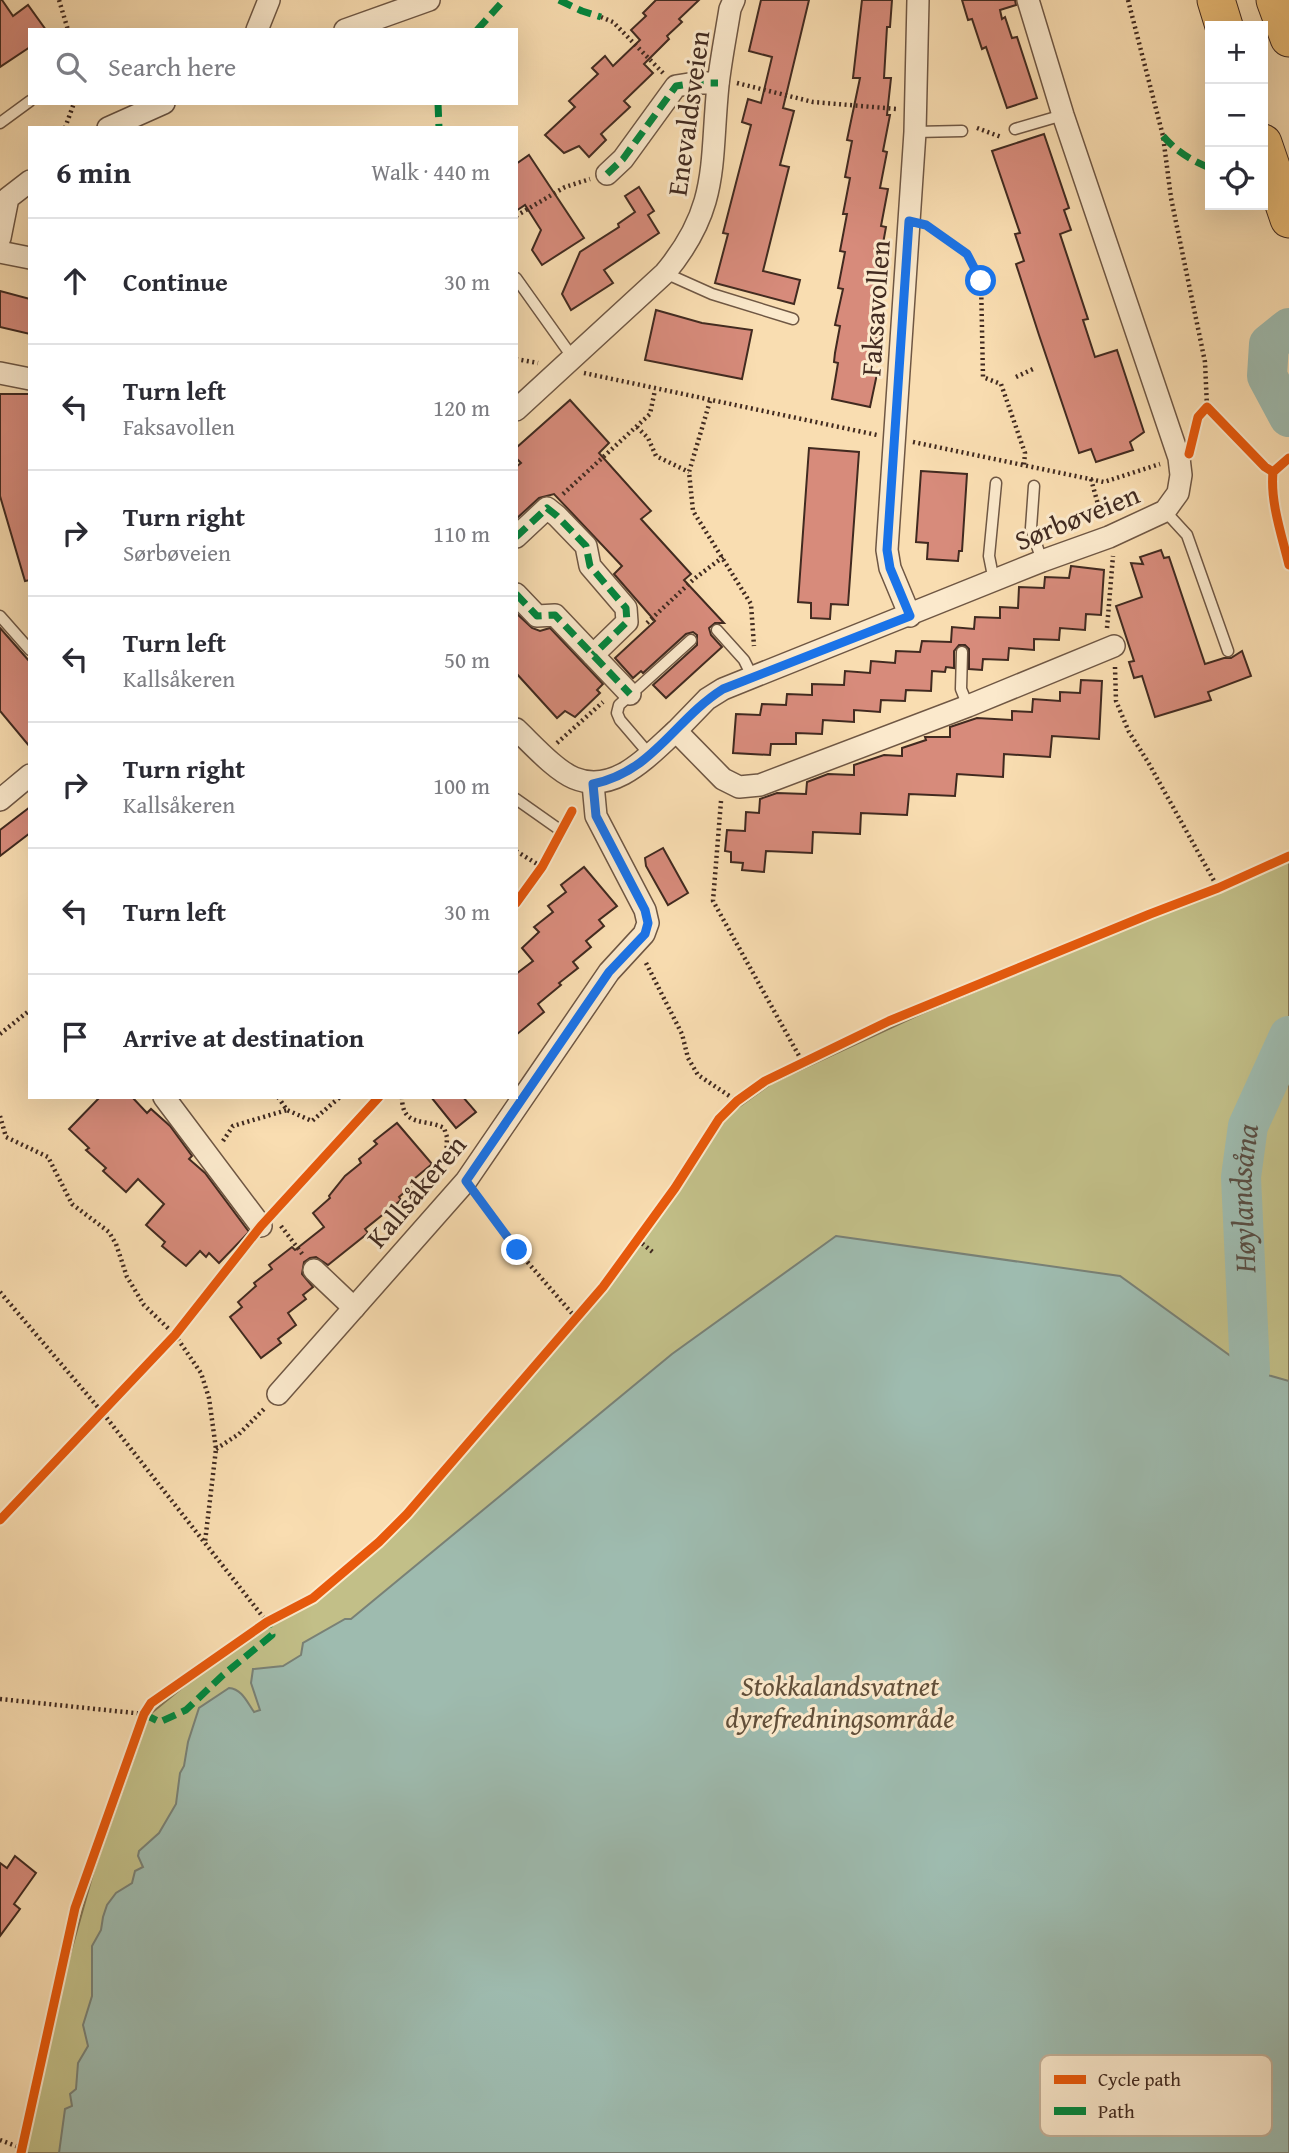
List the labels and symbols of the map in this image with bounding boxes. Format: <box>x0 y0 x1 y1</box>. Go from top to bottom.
street label: Enevaldsveien <box>656 27 719 198</box>
street label: Faksavollen <box>849 238 900 377</box>
route start <box>965 265 996 296</box>
street label: Sørbøveien <box>1008 473 1146 560</box>
water label: Høylandsåna <box>1218 1121 1269 1275</box>
street label: Kallsåkeren <box>356 1125 475 1256</box>
route end <box>501 1234 532 1265</box>
park label: Stokkalandsvatnet dyrefredningsområde <box>726 1665 954 1738</box>
legend <box>1040 2055 1272 2136</box>
text: Cycle path <box>1098 2065 1181 2093</box>
text: Path <box>1098 2097 1135 2125</box>

